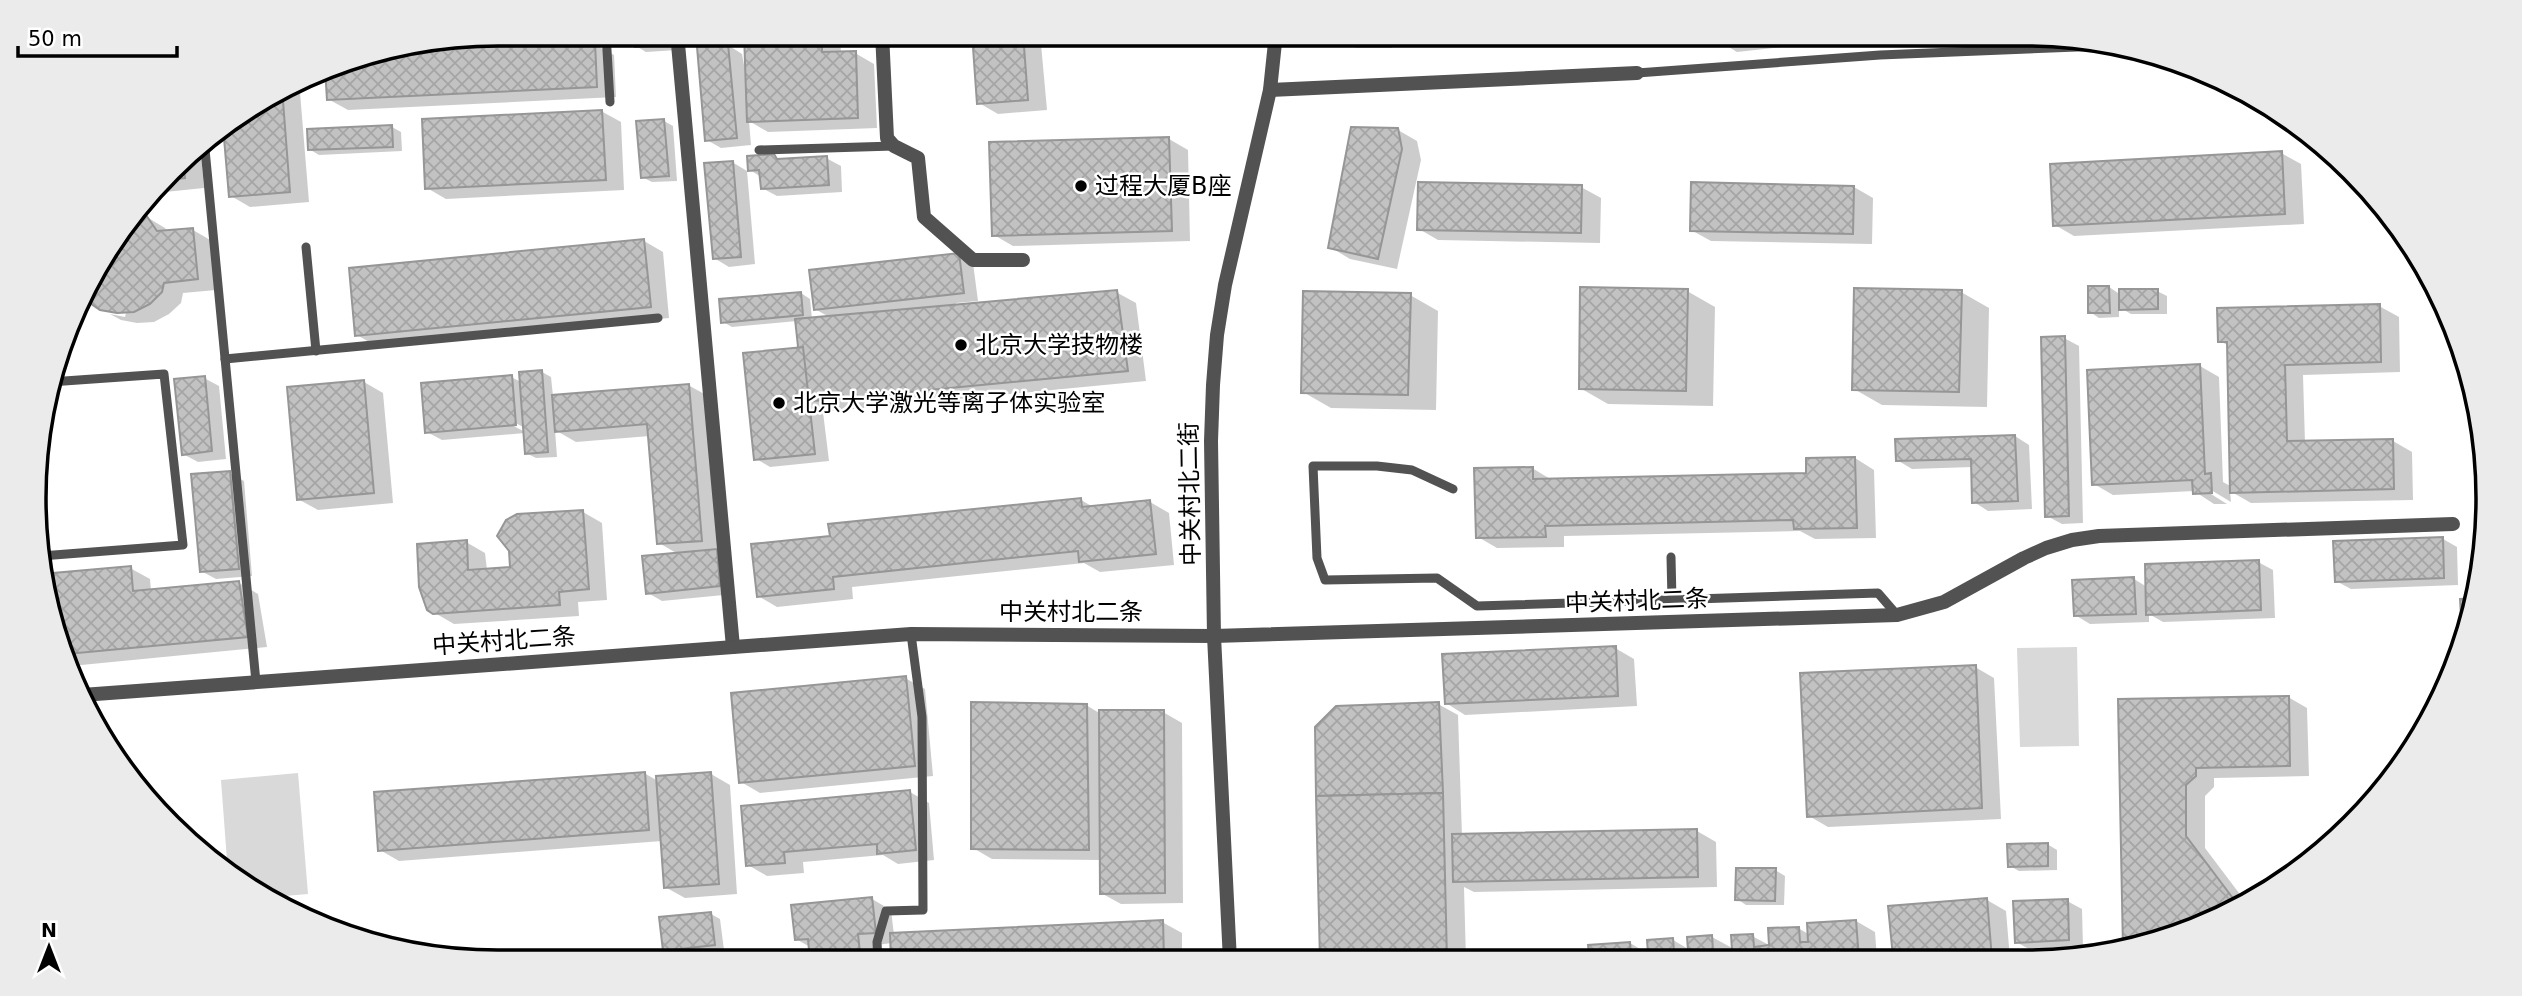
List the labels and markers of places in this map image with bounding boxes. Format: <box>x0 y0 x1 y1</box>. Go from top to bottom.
place label: 过程大厦B座 <box>1095 172 1231 200</box>
marker: 过程大厦B座 <box>1073 178 1089 194</box>
place label: 北京大学技物楼 <box>975 331 1143 359</box>
marker: 北京大学技物楼 <box>953 337 969 353</box>
place label: 北京大学激光等离子体实验室 <box>793 389 1105 417</box>
marker: 北京大学激光等离子体实验室 <box>771 395 787 411</box>

